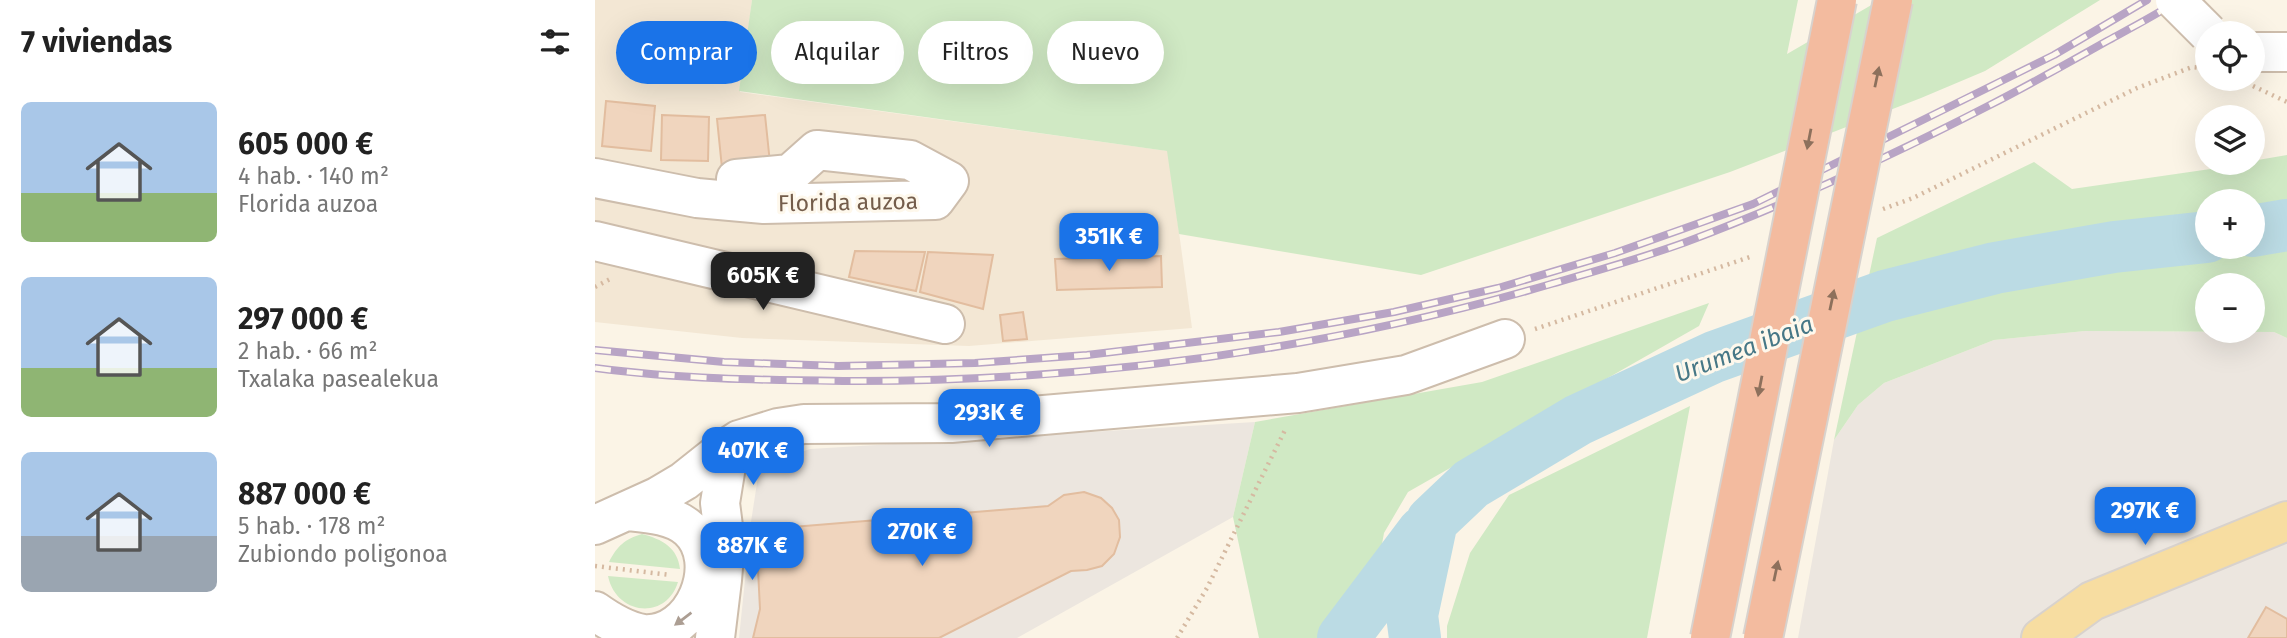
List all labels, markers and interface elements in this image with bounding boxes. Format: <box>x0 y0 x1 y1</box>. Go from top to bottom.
chip: Comprar <box>616 21 757 84</box>
chip: Alquilar <box>771 21 904 84</box>
chip: Filtros <box>918 21 1033 84</box>
chip: Nuevo <box>1047 21 1164 84</box>
map controls <box>2195 21 2265 343</box>
button: locate <box>2195 21 2265 91</box>
icon: filters <box>536 23 574 61</box>
text: 7 viviendas <box>21 24 172 60</box>
one-way arrow <box>1872 66 1883 88</box>
button: layers <box>2195 105 2265 175</box>
text: 605 000 € <box>238 126 373 162</box>
one-way arrow <box>1804 128 1815 150</box>
icon: home <box>77 130 161 214</box>
text: 4 hab. · 140 m² <box>238 162 389 190</box>
street label: Florida auzoa <box>778 187 918 217</box>
button: + <box>2195 189 2265 259</box>
text: Florida auzoa <box>238 190 378 218</box>
pin: 351K € <box>1052 214 1166 273</box>
text: 351K € <box>1075 222 1143 250</box>
pin: 605K € <box>706 252 820 312</box>
text: 605K € <box>727 261 799 289</box>
button: − <box>2195 273 2265 343</box>
one-way arrow <box>1826 289 1837 311</box>
text: 297 000 € <box>238 301 368 337</box>
icon: home <box>77 305 161 389</box>
water label: Urumea ibaia <box>1671 310 1817 388</box>
text: 2 hab. · 66 m² <box>238 337 378 365</box>
text: Txalaka pasealekua <box>238 365 439 393</box>
one-way arrow <box>1754 375 1765 397</box>
pin: 293K € <box>932 390 1046 449</box>
text: 293K € <box>954 398 1024 426</box>
pin: 407K € <box>696 428 810 487</box>
text: 407K € <box>718 436 788 464</box>
text: 887 000 € <box>238 476 371 512</box>
icon: home <box>77 480 161 564</box>
pin: 297K € <box>2088 488 2202 547</box>
text: 297K € <box>2111 496 2179 524</box>
pin: 270K € <box>865 508 979 568</box>
text: 5 hab. · 178 m² <box>238 512 386 540</box>
text: 270K € <box>887 517 957 545</box>
pin: 887K € <box>695 522 809 582</box>
text: 887K € <box>717 531 787 559</box>
text: Zubiondo poligonoa <box>238 540 448 568</box>
one-way arrow <box>1771 560 1782 582</box>
one-way arrow <box>673 612 692 626</box>

